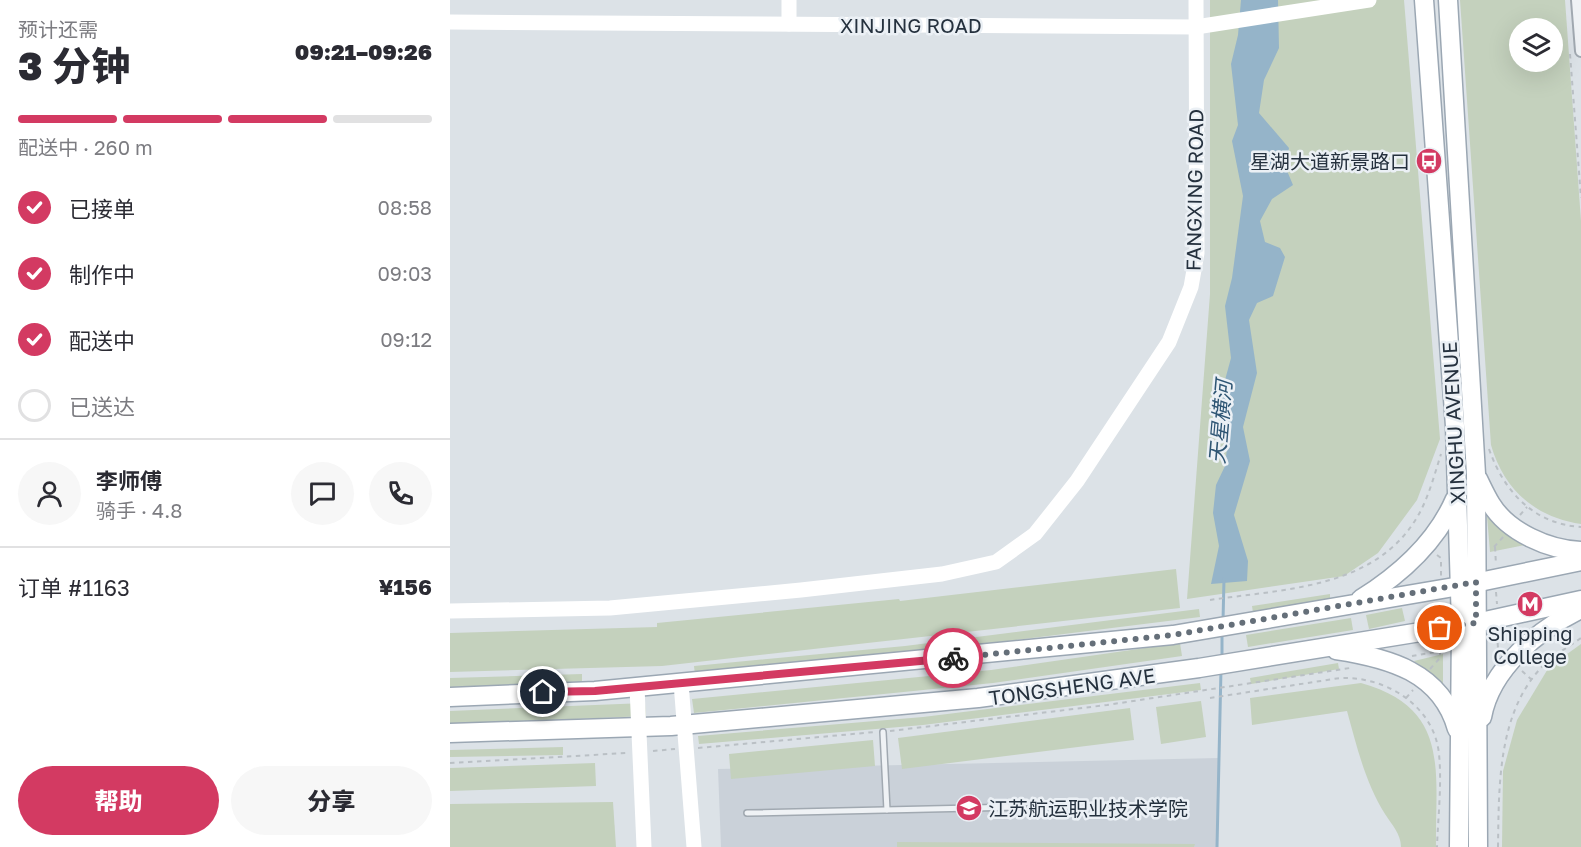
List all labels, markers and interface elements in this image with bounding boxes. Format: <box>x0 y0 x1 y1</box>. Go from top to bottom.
street label: XINJING ROAD <box>840 13 982 37</box>
text: 预计还需 <box>18 17 98 41</box>
map controls <box>1509 18 1563 72</box>
button: layers <box>1509 18 1563 72</box>
text: 09:21–09:26 <box>295 38 432 65</box>
text: 3 分钟 <box>18 42 130 89</box>
street label: FANGXING ROAD <box>1181 109 1207 271</box>
text: 配送中 · 260 m <box>18 135 153 159</box>
bus stop icon: 星湖大道新景路口 <box>1414 146 1444 176</box>
place label: 星湖大道新景路口 <box>1250 149 1410 173</box>
icon: check <box>18 191 51 224</box>
text: 已接单 <box>69 195 135 222</box>
text: 08:58 <box>378 195 432 219</box>
icon: check <box>18 257 51 290</box>
text: 制作中 <box>69 261 135 288</box>
text: 09:03 <box>377 261 432 285</box>
icon: check <box>18 323 51 356</box>
text: 配送中 <box>69 327 135 354</box>
text: 09:12 <box>380 327 432 351</box>
street label: XINGHU AVENUE <box>1437 341 1469 505</box>
water label: 天星横河 <box>1203 375 1237 465</box>
text: 已送达 <box>69 393 135 420</box>
button: person <box>18 462 81 525</box>
button: chat <box>291 462 354 525</box>
button: phone <box>369 462 432 525</box>
text: 李师傅 <box>96 467 162 494</box>
text: 骑手 · 4.8 <box>96 498 182 522</box>
text: ¥156 <box>379 573 432 600</box>
text: 订单 #1163 <box>18 574 130 601</box>
metro station icon: Shipping College <box>1515 589 1545 619</box>
pin <box>1414 602 1465 653</box>
icon: bag <box>1423 611 1456 644</box>
place label: Shipping College <box>1487 621 1573 668</box>
courier <box>923 628 983 688</box>
icon: bike <box>937 642 970 675</box>
street label: TONGSHENG AVE <box>987 662 1157 710</box>
pin <box>517 666 568 717</box>
icon: home <box>526 675 559 708</box>
button: 帮助 <box>18 766 219 835</box>
button: 分享 <box>231 766 432 835</box>
school or university icon: 江苏航运职业技术学院 <box>954 793 984 823</box>
place label: 江苏航运职业技术学院 <box>988 796 1188 820</box>

